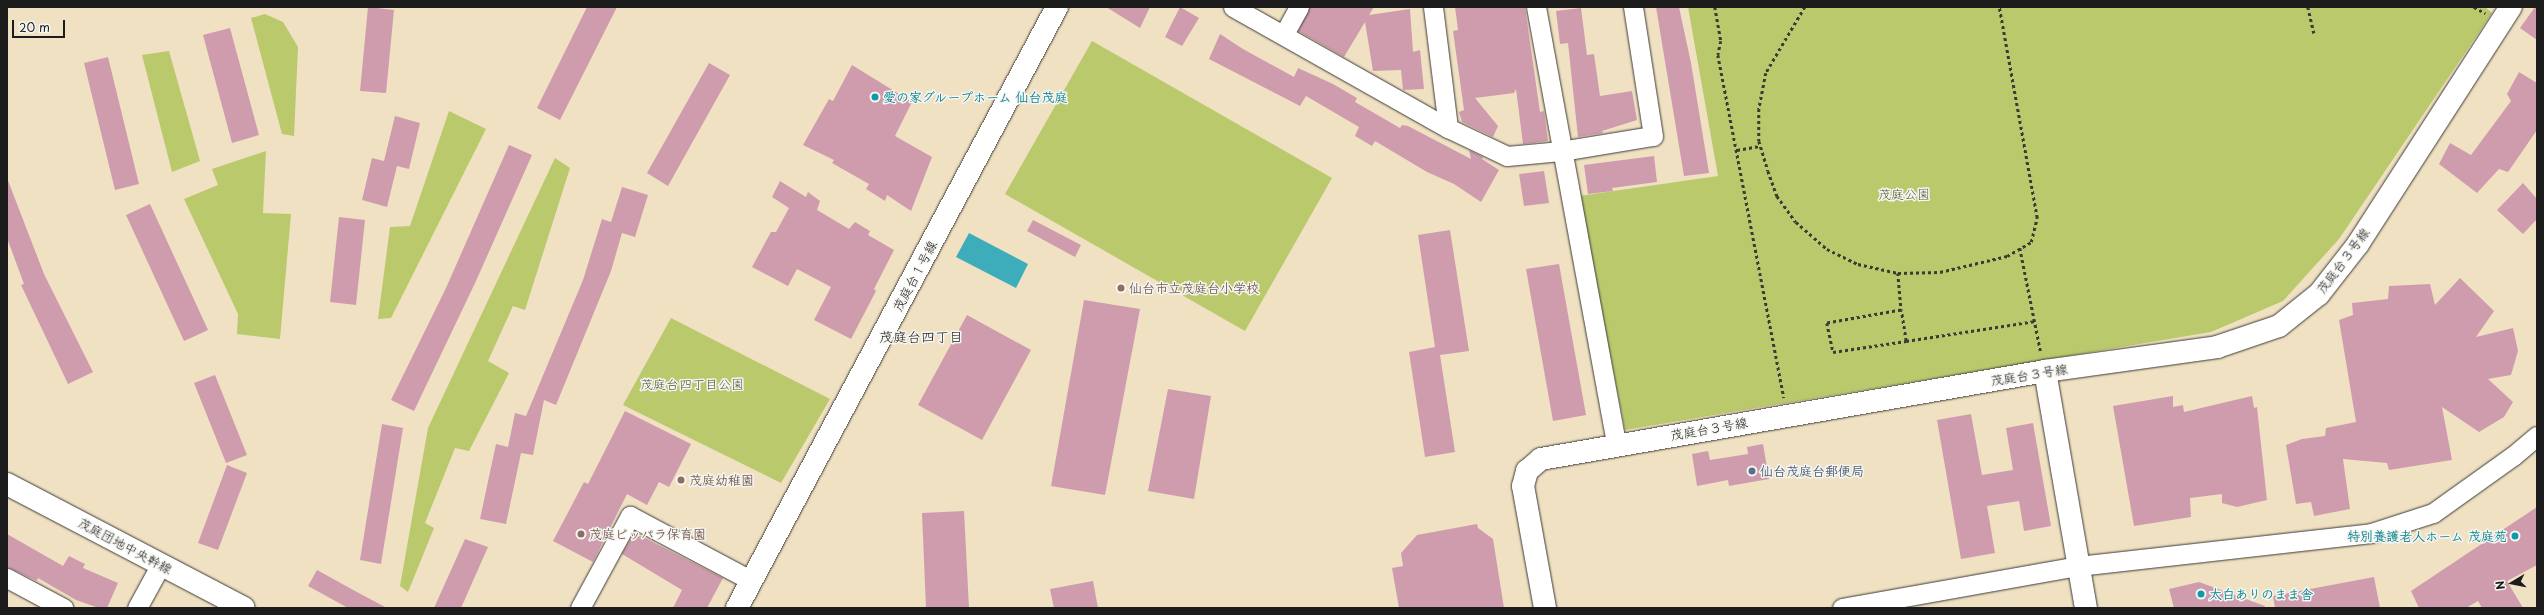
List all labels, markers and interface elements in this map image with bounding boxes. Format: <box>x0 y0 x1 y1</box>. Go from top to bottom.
scale bar <box>14 12 67 38</box>
text: 20 m <box>19 18 50 36</box>
place label: 愛の家グループホーム 仙台茂庭 <box>883 89 1070 105</box>
marker: 愛の家グループホーム 仙台茂庭 <box>870 92 880 102</box>
park label: 茂庭公園 <box>1878 186 1930 202</box>
street label: 茂庭台３号線 <box>2313 225 2373 297</box>
street label: 茂庭台１号線 <box>890 238 940 314</box>
place label: 仙台市立茂庭台小学校 <box>1129 280 1259 296</box>
marker: 仙台市立茂庭台小学校 <box>1116 283 1126 293</box>
district label: 茂庭台四丁目 <box>879 329 963 345</box>
street label: 茂庭台３号線 <box>1989 361 2069 389</box>
park label: 茂庭台四丁目公園 <box>640 376 744 392</box>
street label: 茂庭台３号線 <box>1669 415 1749 443</box>
place label: 仙台茂庭台郵便局 <box>1760 463 1864 479</box>
marker: 仙台茂庭台郵便局 <box>1747 466 1757 476</box>
place label: 茂庭幼稚園 <box>689 472 754 488</box>
marker: 茂庭幼稚園 <box>676 475 686 485</box>
street label: 茂庭団地中央幹線 <box>75 515 175 577</box>
place label: 茂庭ピッパラ保育園 <box>589 526 706 542</box>
place label: 特別養護老人ホーム 茂庭苑 <box>2347 528 2507 544</box>
marker: 茂庭ピッパラ保育園 <box>576 529 586 539</box>
marker: 特別養護老人ホーム 茂庭苑 <box>2510 531 2520 541</box>
north arrow <box>2492 563 2532 603</box>
text: N <box>2491 579 2509 591</box>
place label: 太白ありのまま舎 <box>2209 586 2313 602</box>
marker: 太白ありのまま舎 <box>2196 589 2206 599</box>

